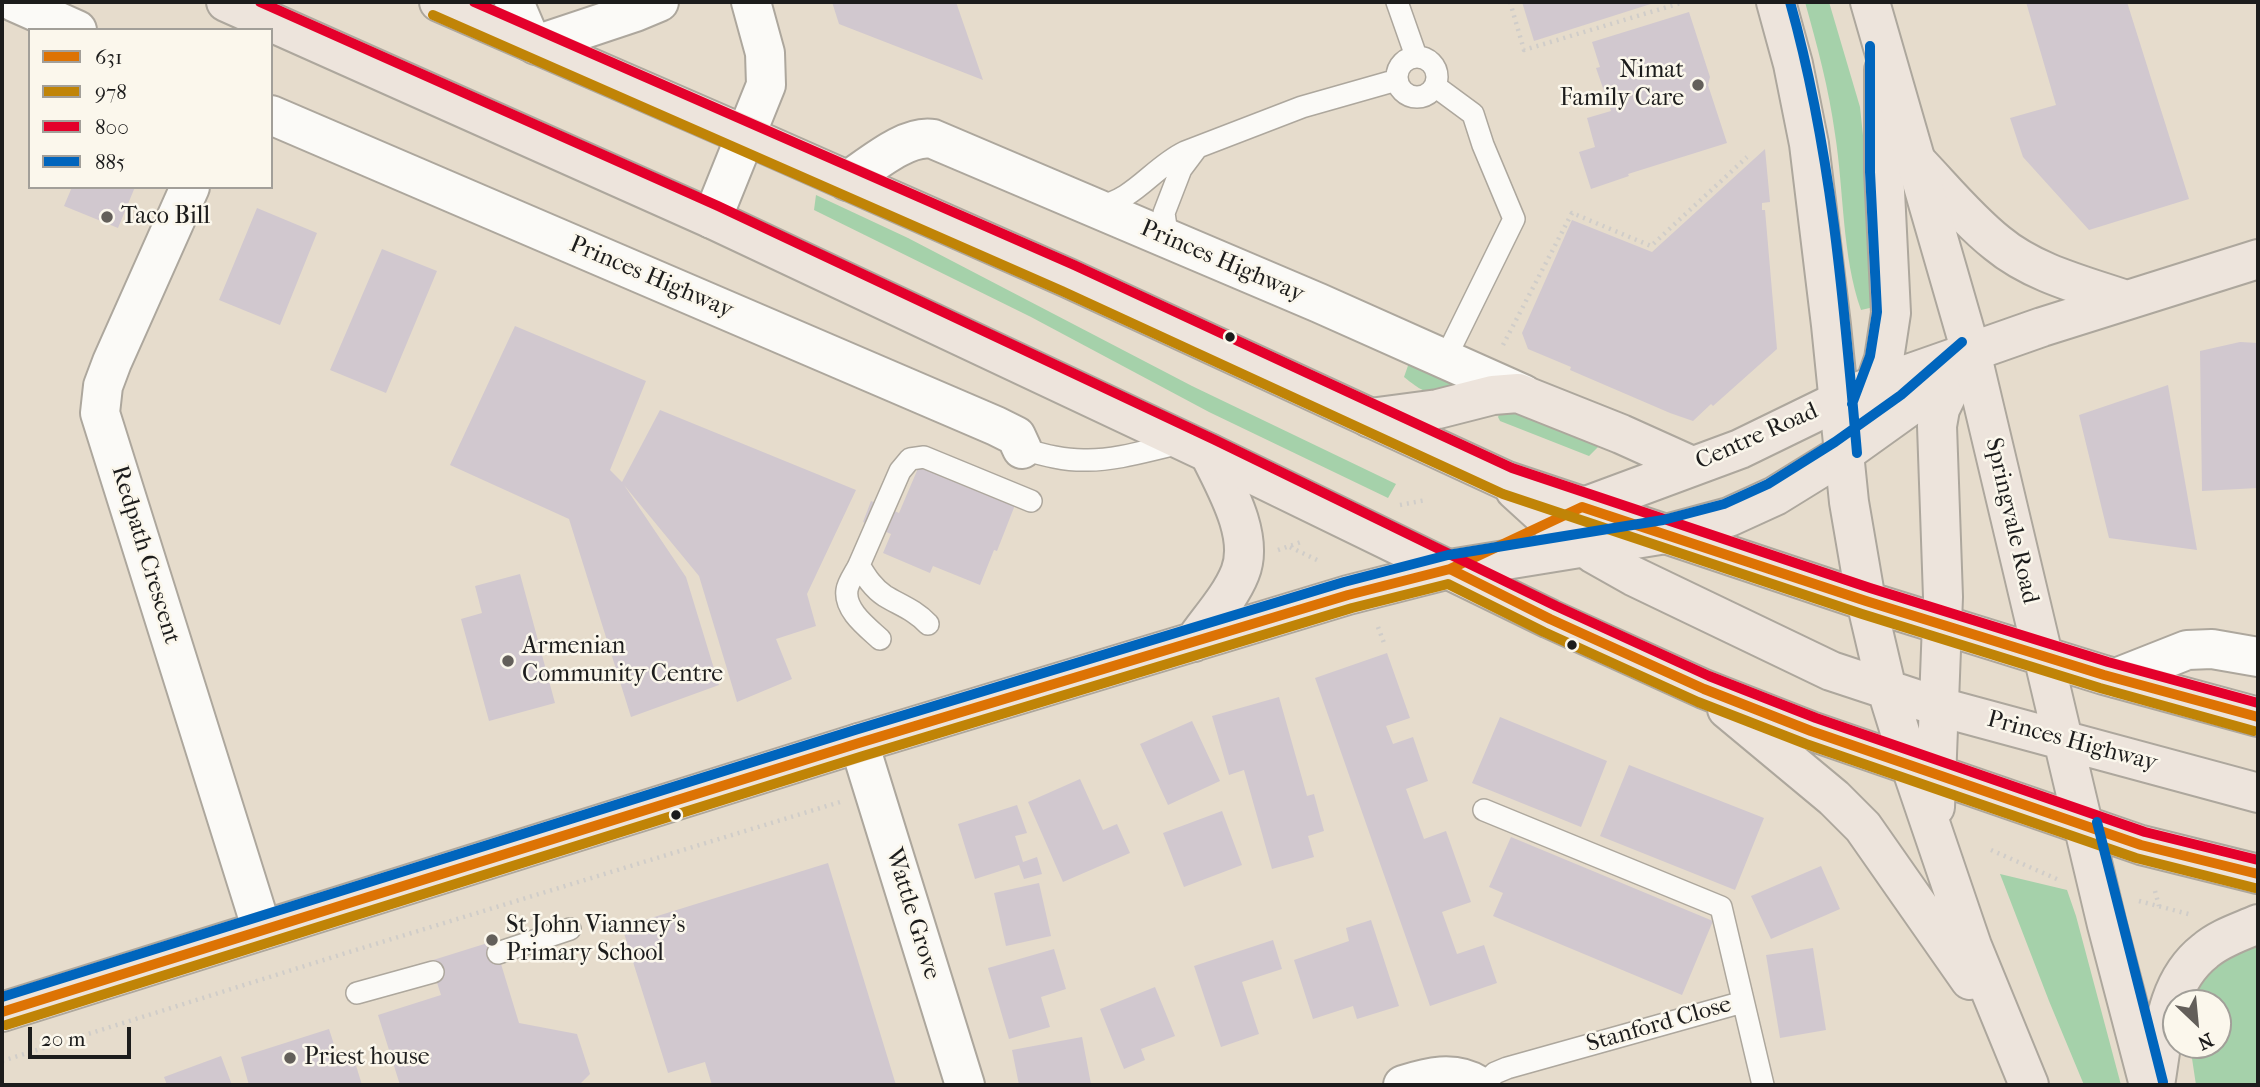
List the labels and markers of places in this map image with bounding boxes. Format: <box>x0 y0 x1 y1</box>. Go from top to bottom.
place label: Nimat Family Care <box>1560 57 1684 113</box>
marker: Nimat Family Care <box>1690 77 1706 93</box>
place label: Taco Bill <box>121 203 210 231</box>
marker: Taco Bill <box>99 209 115 225</box>
unlabelled marker <box>1223 330 1237 344</box>
place label: Armenian Community Centre <box>522 633 723 689</box>
unlabelled marker <box>1565 638 1579 652</box>
marker: Armenian Community Centre <box>500 653 516 669</box>
unlabelled marker <box>669 808 683 822</box>
place label: St John Vianney's Primary School <box>506 912 685 968</box>
marker: St John Vianney's Primary School <box>484 932 500 948</box>
place label: Priest house <box>304 1044 430 1072</box>
marker: Priest house <box>282 1050 298 1066</box>

